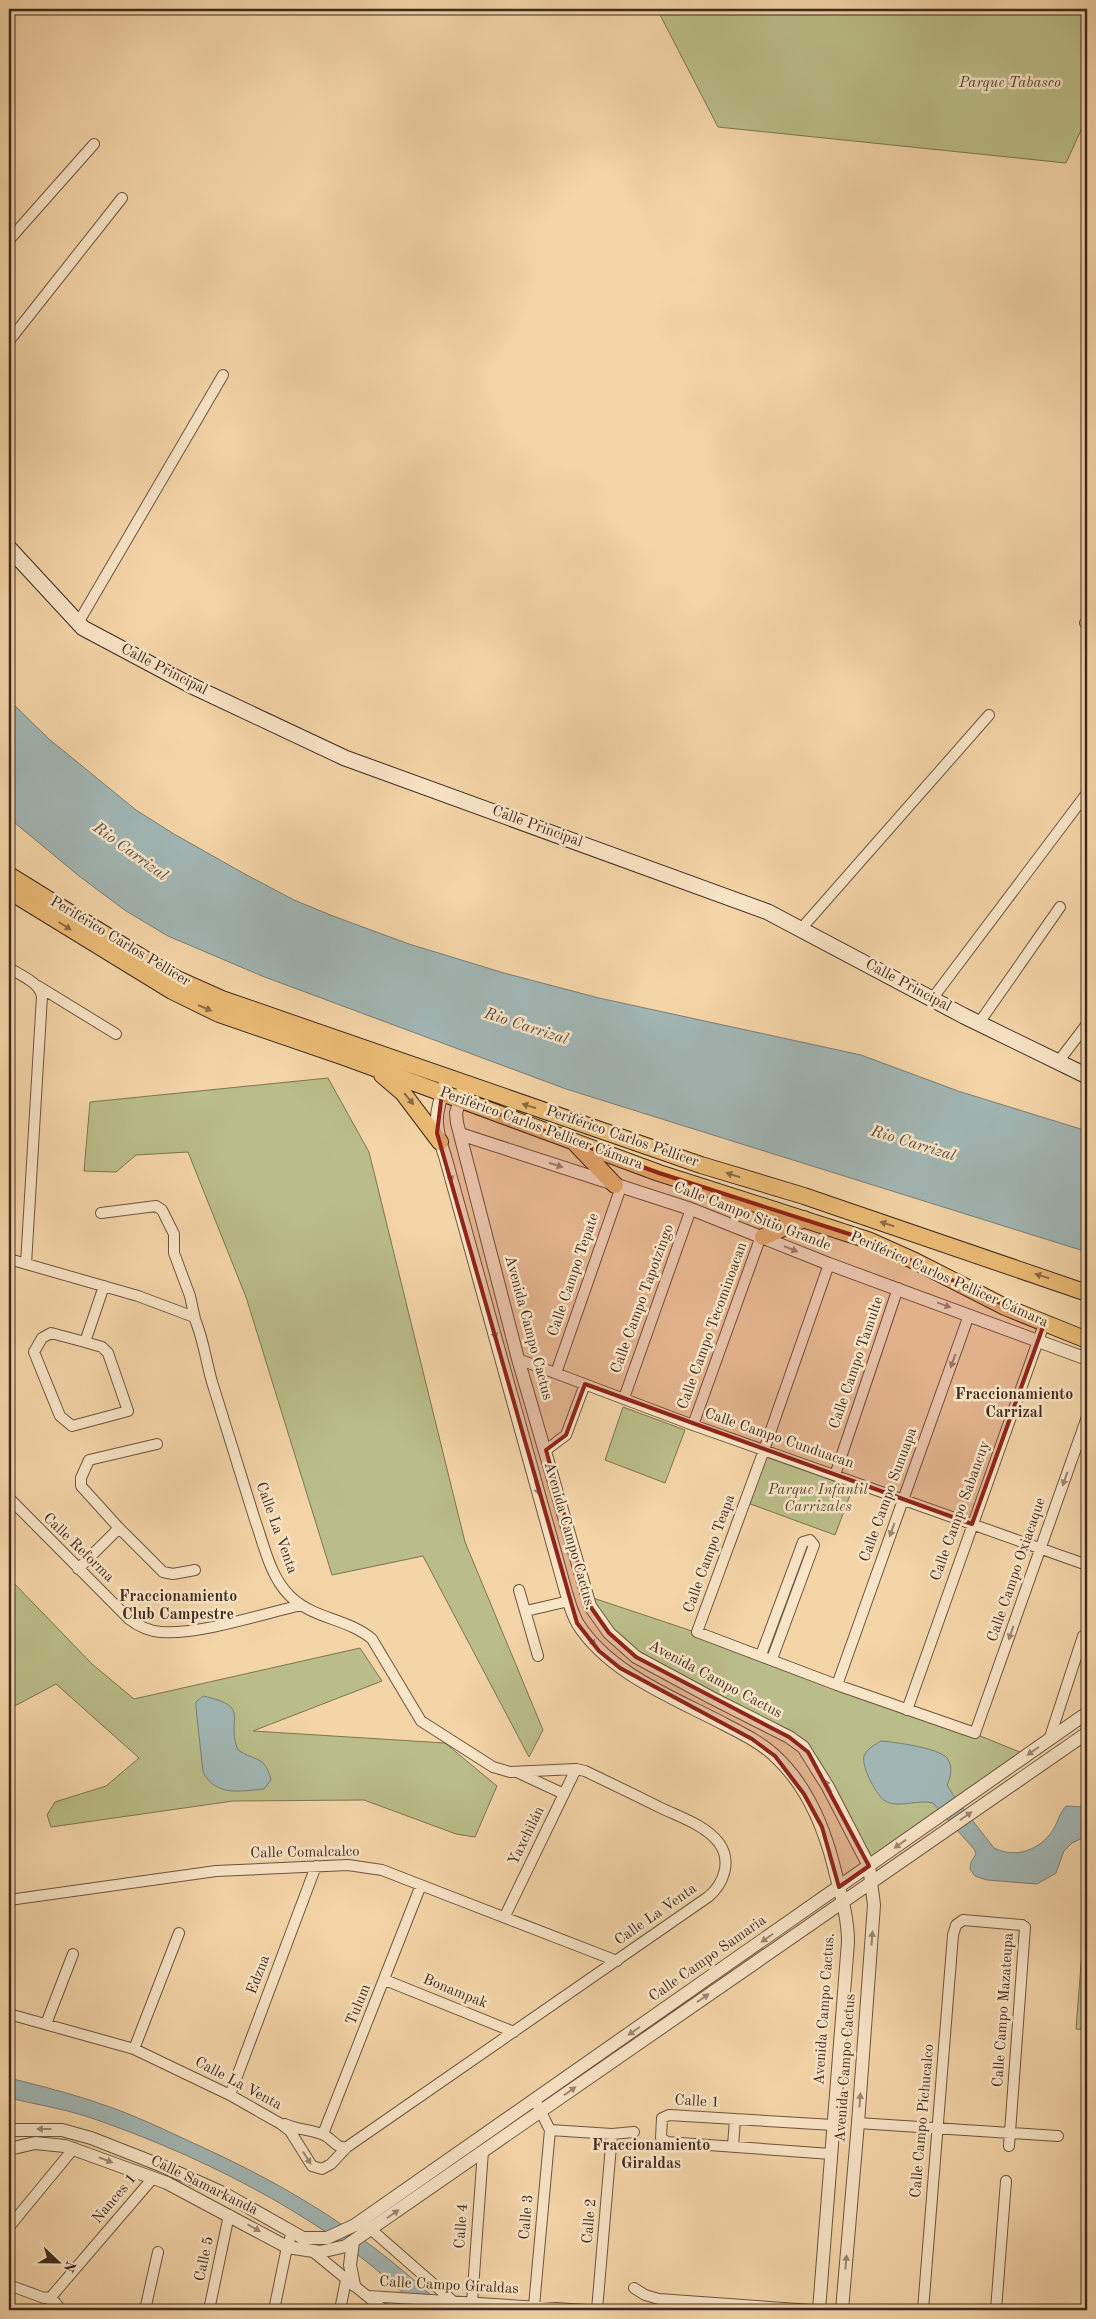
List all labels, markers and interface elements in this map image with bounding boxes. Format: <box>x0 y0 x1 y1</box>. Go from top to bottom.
park label: Parque Tabasco <box>958 76 1061 91</box>
street label: Calle Principal <box>118 642 210 698</box>
street label: Calle Principal <box>490 804 584 850</box>
water label: Rio Carrizal <box>89 819 170 884</box>
street label: Periférico Carlos Pellicer <box>47 894 193 990</box>
one-way arrow <box>58 921 72 930</box>
street label: Calle Principal <box>863 957 953 1015</box>
one-way arrow <box>198 1004 212 1012</box>
water label: Rio Carrizal <box>481 1006 570 1048</box>
street label: Periférico Carlos Pellicer Cámara <box>437 1084 645 1174</box>
one-way arrow <box>403 1093 414 1106</box>
one-way arrow <box>522 1101 537 1109</box>
street label: Periférico Carlos Pellicer <box>543 1102 701 1172</box>
water label: Rio Carrizal <box>868 1123 957 1165</box>
one-way arrow <box>548 1162 563 1170</box>
one-way arrow <box>447 1168 455 1183</box>
one-way arrow <box>725 1170 740 1178</box>
street label: Calle Campo Sitio Grande <box>671 1180 833 1254</box>
street label: Calle Campo Tepate <box>546 1211 602 1339</box>
one-way arrow <box>880 1220 895 1228</box>
street label: Calle Campo Tapotzingo <box>609 1222 677 1376</box>
street label: Periférico Carlos Pellicer Cámara <box>848 1229 1051 1331</box>
street label: Calle Campo Tecominoacan <box>676 1240 750 1412</box>
one-way arrow <box>784 1245 799 1253</box>
street label: Avenida Campo Cactus <box>502 1254 554 1402</box>
one-way arrow <box>1034 1271 1049 1279</box>
street label: Calle Campo Tamulte <box>827 1295 887 1431</box>
one-way arrow <box>936 1302 951 1309</box>
one-way arrow <box>490 1324 498 1339</box>
one-way arrow <box>949 1354 957 1369</box>
district label: Fraccionamiento Carrizal <box>955 1387 1073 1421</box>
street label: Calle Campo Cunduacan <box>702 1406 856 1472</box>
street label: Calle Campo Sunuapa <box>858 1425 920 1564</box>
street label: Calle Campo Sabancuy <box>929 1439 993 1583</box>
street label: Avenida Campo Cactus. <box>541 1460 597 1612</box>
one-way arrow <box>1061 1472 1068 1487</box>
street label: Calle La Venta <box>253 1480 300 1576</box>
one-way arrow <box>534 1481 542 1496</box>
park label: Parque Infantil Carrizales <box>767 1483 869 1515</box>
street label: Calle Campo Teapa <box>682 1492 739 1615</box>
street label: Calle Campo Oxiacaque <box>985 1496 1049 1644</box>
street label: Calle Reforma <box>40 1511 117 1586</box>
one-way arrow <box>888 1523 896 1538</box>
district label: Fraccionamiento Club Campestre <box>119 1589 237 1623</box>
one-way arrow <box>1006 1625 1014 1640</box>
one-way arrow <box>585 1634 596 1647</box>
street label: Avenida Campo Cactus <box>646 1638 784 1722</box>
one-way arrow <box>1026 1746 1040 1756</box>
one-way arrow <box>823 1779 832 1793</box>
street label: Yaxchilán <box>506 1804 548 1868</box>
one-way arrow <box>959 1811 973 1821</box>
one-way arrow <box>893 1839 906 1849</box>
street label: Calle Comalcalco <box>250 1845 360 1861</box>
street label: Calle La Venta <box>612 1881 700 1949</box>
street label: Calle Campo Samaria <box>647 1913 770 2005</box>
one-way arrow <box>868 1929 876 1945</box>
street label: Avenida Campo Cactus. <box>812 1932 838 2086</box>
street label: Calle Campo Mazateupa <box>991 1932 1017 2088</box>
one-way arrow <box>760 1933 774 1943</box>
street label: Edzna <box>245 1953 273 1996</box>
street label: Bonampak <box>421 1972 490 2012</box>
street label: Tulum <box>344 1982 374 2028</box>
one-way arrow <box>696 1993 710 2003</box>
street label: Avenida Campo Cactus <box>833 1993 859 2143</box>
one-way arrow <box>627 2026 640 2036</box>
street label: Calle Campo Pichucalco <box>909 2043 937 2199</box>
street label: Calle La Venta <box>192 2055 284 2113</box>
one-way arrow <box>563 2086 577 2096</box>
one-way arrow <box>856 2092 864 2108</box>
street label: Calle 1 <box>674 2093 720 2111</box>
one-way arrow <box>36 2125 52 2133</box>
district label: Fraccionamiento Giraldas <box>592 2138 710 2172</box>
one-way arrow <box>302 2151 311 2164</box>
street label: Calle Samarkanda <box>148 2154 261 2219</box>
one-way arrow <box>99 2156 114 2164</box>
street label: Nances 1 <box>90 2171 140 2227</box>
street label: Calle 3 <box>518 2194 536 2240</box>
street label: Calle 2 <box>581 2198 599 2244</box>
street label: Calle 4 <box>453 2203 471 2249</box>
one-way arrow <box>386 2209 400 2219</box>
one-way arrow <box>247 2224 260 2233</box>
street label: Calle 5 <box>193 2235 217 2283</box>
north arrow <box>32 2236 82 2286</box>
one-way arrow <box>842 2253 850 2269</box>
text: N <box>61 2259 78 2274</box>
street label: Calle Campo Giraldas <box>379 2275 519 2297</box>

